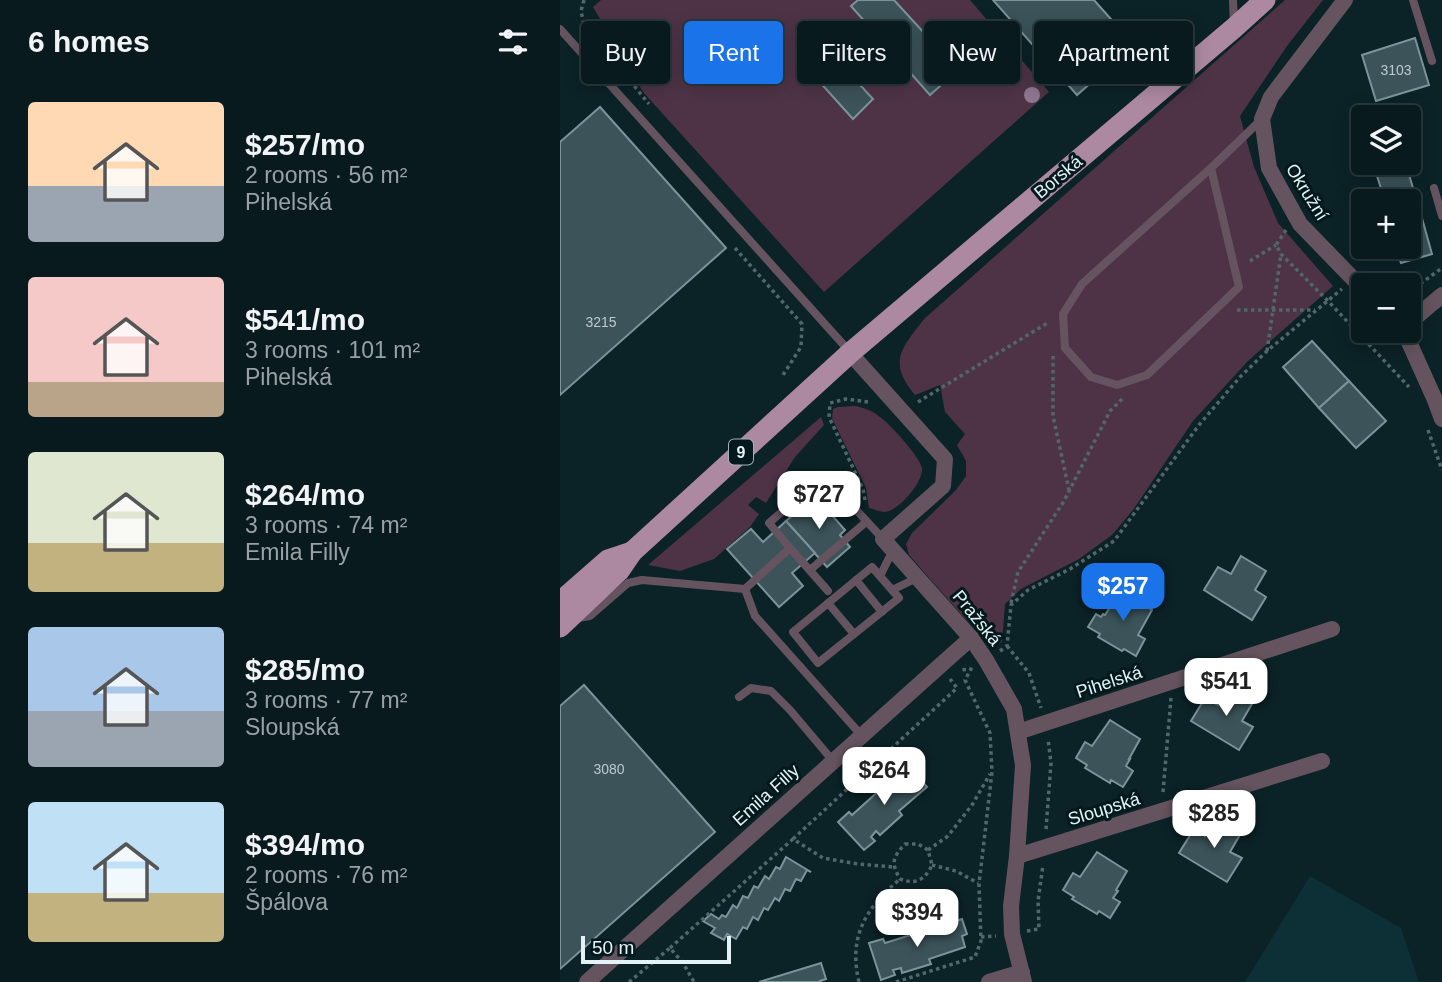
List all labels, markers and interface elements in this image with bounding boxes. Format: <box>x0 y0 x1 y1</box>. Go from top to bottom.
chip: Buy <box>581 21 670 84</box>
chip: Rent <box>684 21 783 84</box>
chip: Filters <box>797 21 910 84</box>
chip: New <box>924 21 1020 84</box>
chip: Apartment <box>1034 21 1193 84</box>
icon: filters <box>494 23 532 61</box>
text: 6 homes <box>28 25 150 58</box>
house number: 3103 <box>1380 62 1412 78</box>
map controls <box>1351 105 1421 343</box>
button: layers <box>1351 105 1421 175</box>
text: $257/mo <box>245 128 365 161</box>
icon: home <box>84 130 168 214</box>
street label: Borská <box>1030 151 1087 203</box>
street label: Okružní <box>1282 160 1332 224</box>
text: 2 rooms · 56 m² <box>245 162 407 188</box>
text: Pihelská <box>245 189 332 215</box>
button: + <box>1351 189 1421 259</box>
button: − <box>1351 273 1421 343</box>
text: $541/mo <box>245 303 365 336</box>
icon: home <box>84 305 168 389</box>
house number: 3215 <box>585 314 617 330</box>
text: 3 rooms · 101 m² <box>245 337 420 363</box>
text: Pihelská <box>245 364 332 390</box>
road number: 9 <box>729 440 753 464</box>
pin: $727 <box>778 472 860 531</box>
text: $264/mo <box>245 478 365 511</box>
icon: home <box>84 480 168 564</box>
text: $727 <box>793 481 845 507</box>
text: 3 rooms · 74 m² <box>245 512 407 538</box>
text: Emila Filly <box>245 539 350 565</box>
pin: $257 <box>1082 564 1164 623</box>
text: $257 <box>1097 573 1149 599</box>
street label: Pražská <box>949 586 1006 650</box>
text: $285/mo <box>245 653 365 686</box>
icon: home <box>84 655 168 739</box>
pin: $541 <box>1185 658 1267 718</box>
street label: Pihelská <box>1074 662 1145 702</box>
text: $541 <box>1200 668 1252 694</box>
text: 3 rooms · 77 m² <box>245 687 407 713</box>
text: Sloupská <box>245 714 340 740</box>
pin: $264 <box>843 748 925 807</box>
text: $264 <box>858 757 910 783</box>
street label: Emila Filly <box>729 760 803 830</box>
house number: 3080 <box>593 761 625 777</box>
street label: Sloupská <box>1066 788 1143 829</box>
pin: $285 <box>1173 790 1255 850</box>
text: $285 <box>1188 800 1240 826</box>
text: $394/mo <box>245 828 365 861</box>
icon: home <box>84 830 168 914</box>
text: 2 rooms · 76 m² <box>245 862 407 888</box>
text: Špálova <box>245 889 328 915</box>
pin: $394 <box>876 890 958 949</box>
text: $394 <box>891 899 943 925</box>
scale bar <box>581 933 732 965</box>
text: 50 m <box>592 937 634 958</box>

